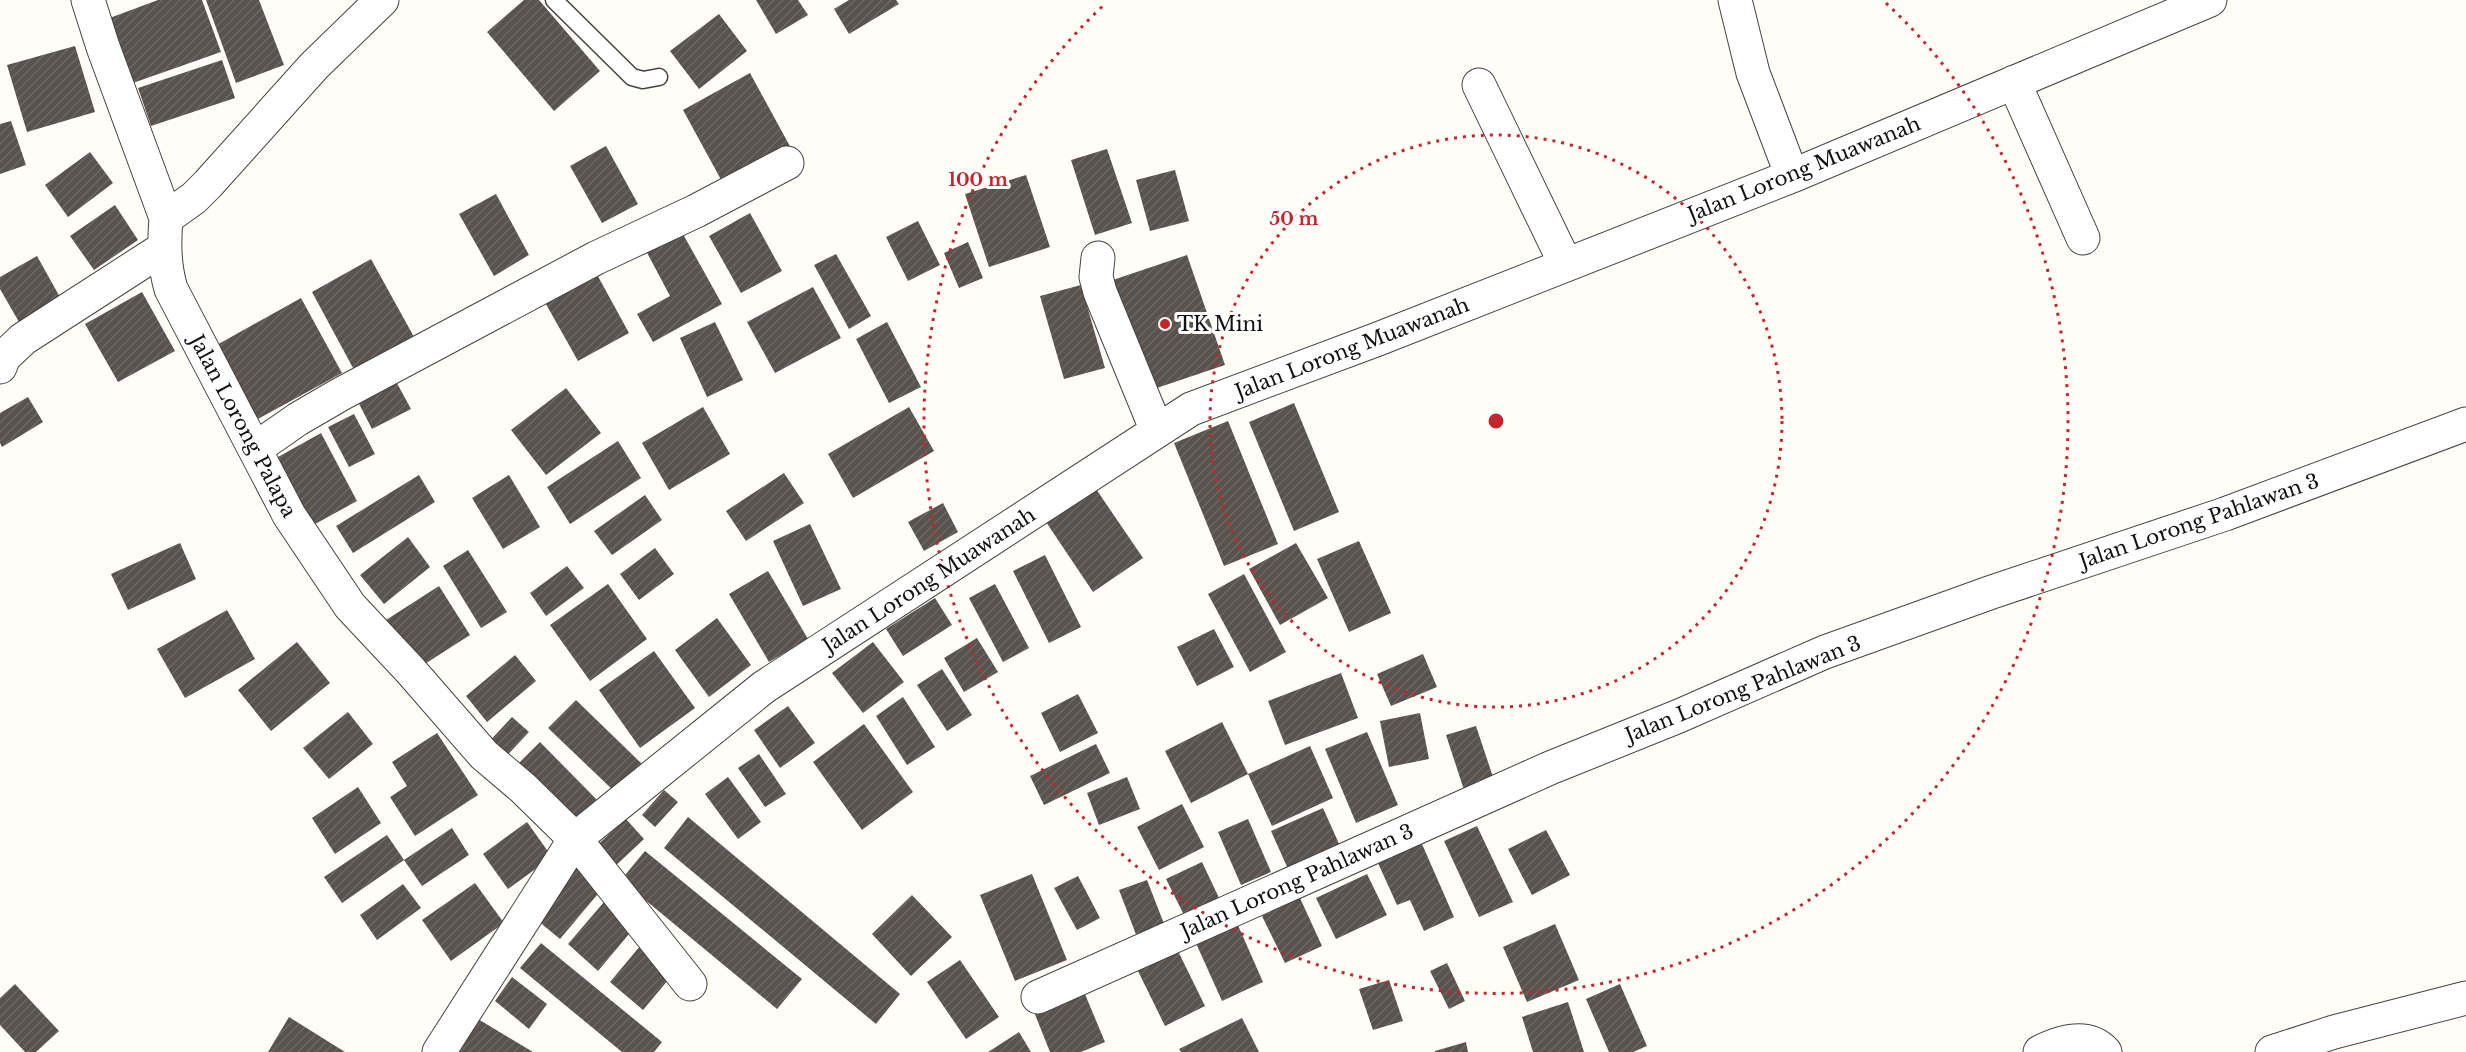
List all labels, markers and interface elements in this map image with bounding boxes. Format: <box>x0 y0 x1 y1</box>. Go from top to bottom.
street label: Jalan Lorong Muawanah <box>1681 111 1924 228</box>
text: 100 m <box>948 169 1008 191</box>
text: 50 m <box>1270 208 1319 230</box>
street label: Jalan Lorong Muawanah <box>1229 292 1473 405</box>
place label: TK Mini <box>1177 312 1263 336</box>
marker: TK Mini <box>1158 317 1172 331</box>
street label: Jalan Lorong Palapa <box>183 328 302 522</box>
centre of rings <box>1486 411 1506 431</box>
street label: Jalan Lorong Pahlawan 3 <box>2073 469 2322 574</box>
street label: Jalan Lorong Muawanah <box>816 502 1040 659</box>
street label: Jalan Lorong Pahlawan 3 <box>1619 631 1864 748</box>
street label: Jalan Lorong Pahlawan 3 <box>1174 819 1417 944</box>

